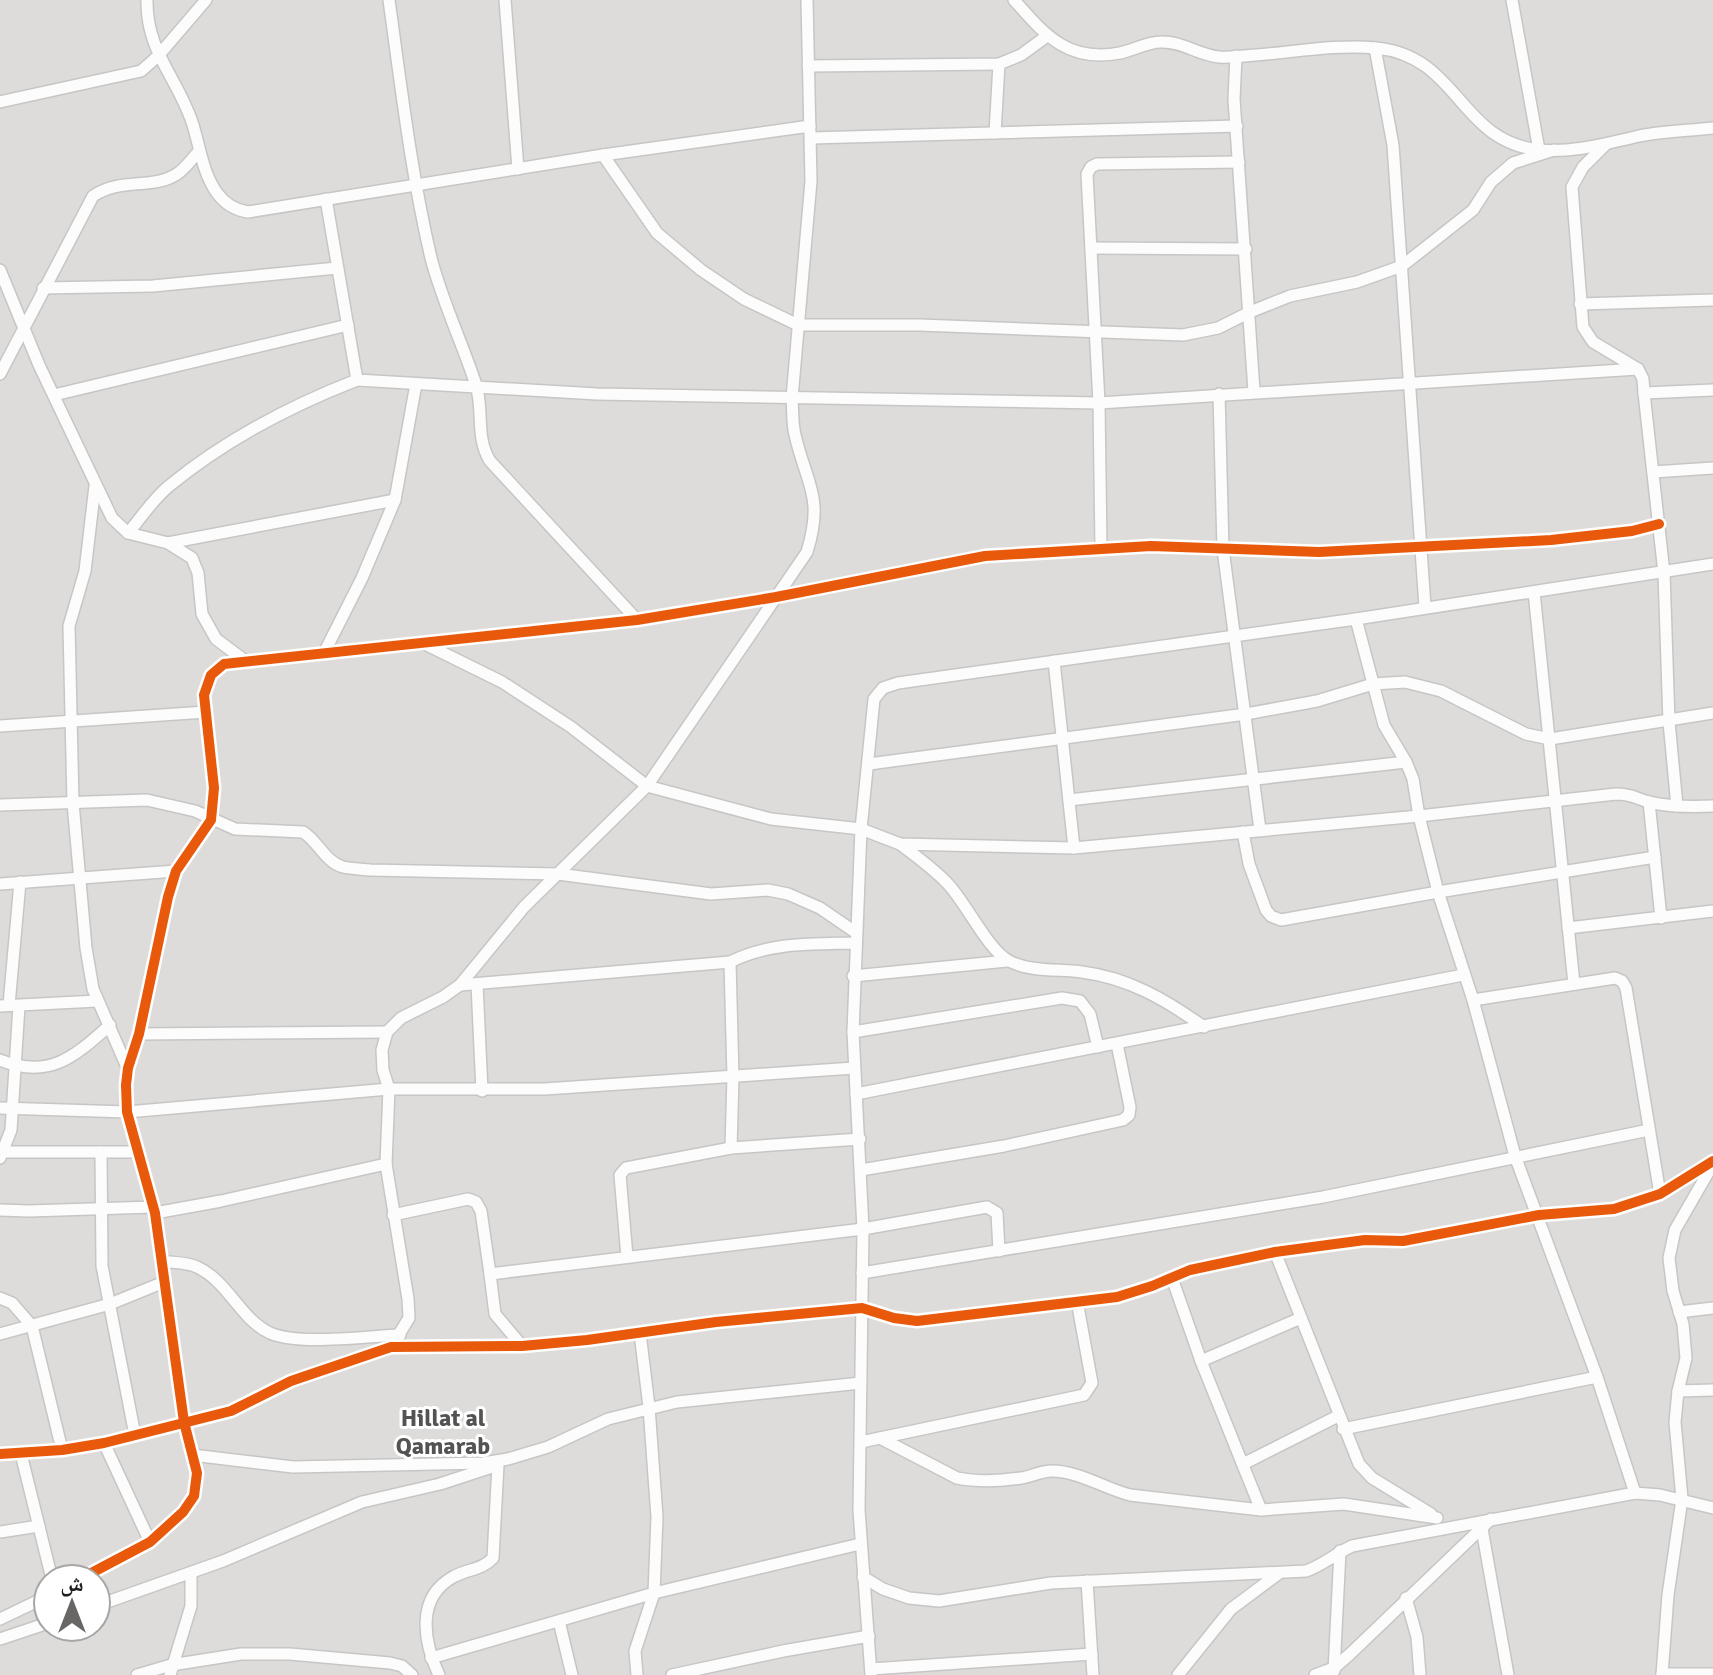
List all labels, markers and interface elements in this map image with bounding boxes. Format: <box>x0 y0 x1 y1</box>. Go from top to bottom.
district label: Hillat al Qamarab <box>396 1403 490 1461</box>
north arrow <box>32 1563 112 1643</box>
text: ش <box>60 1570 84 1597</box>

